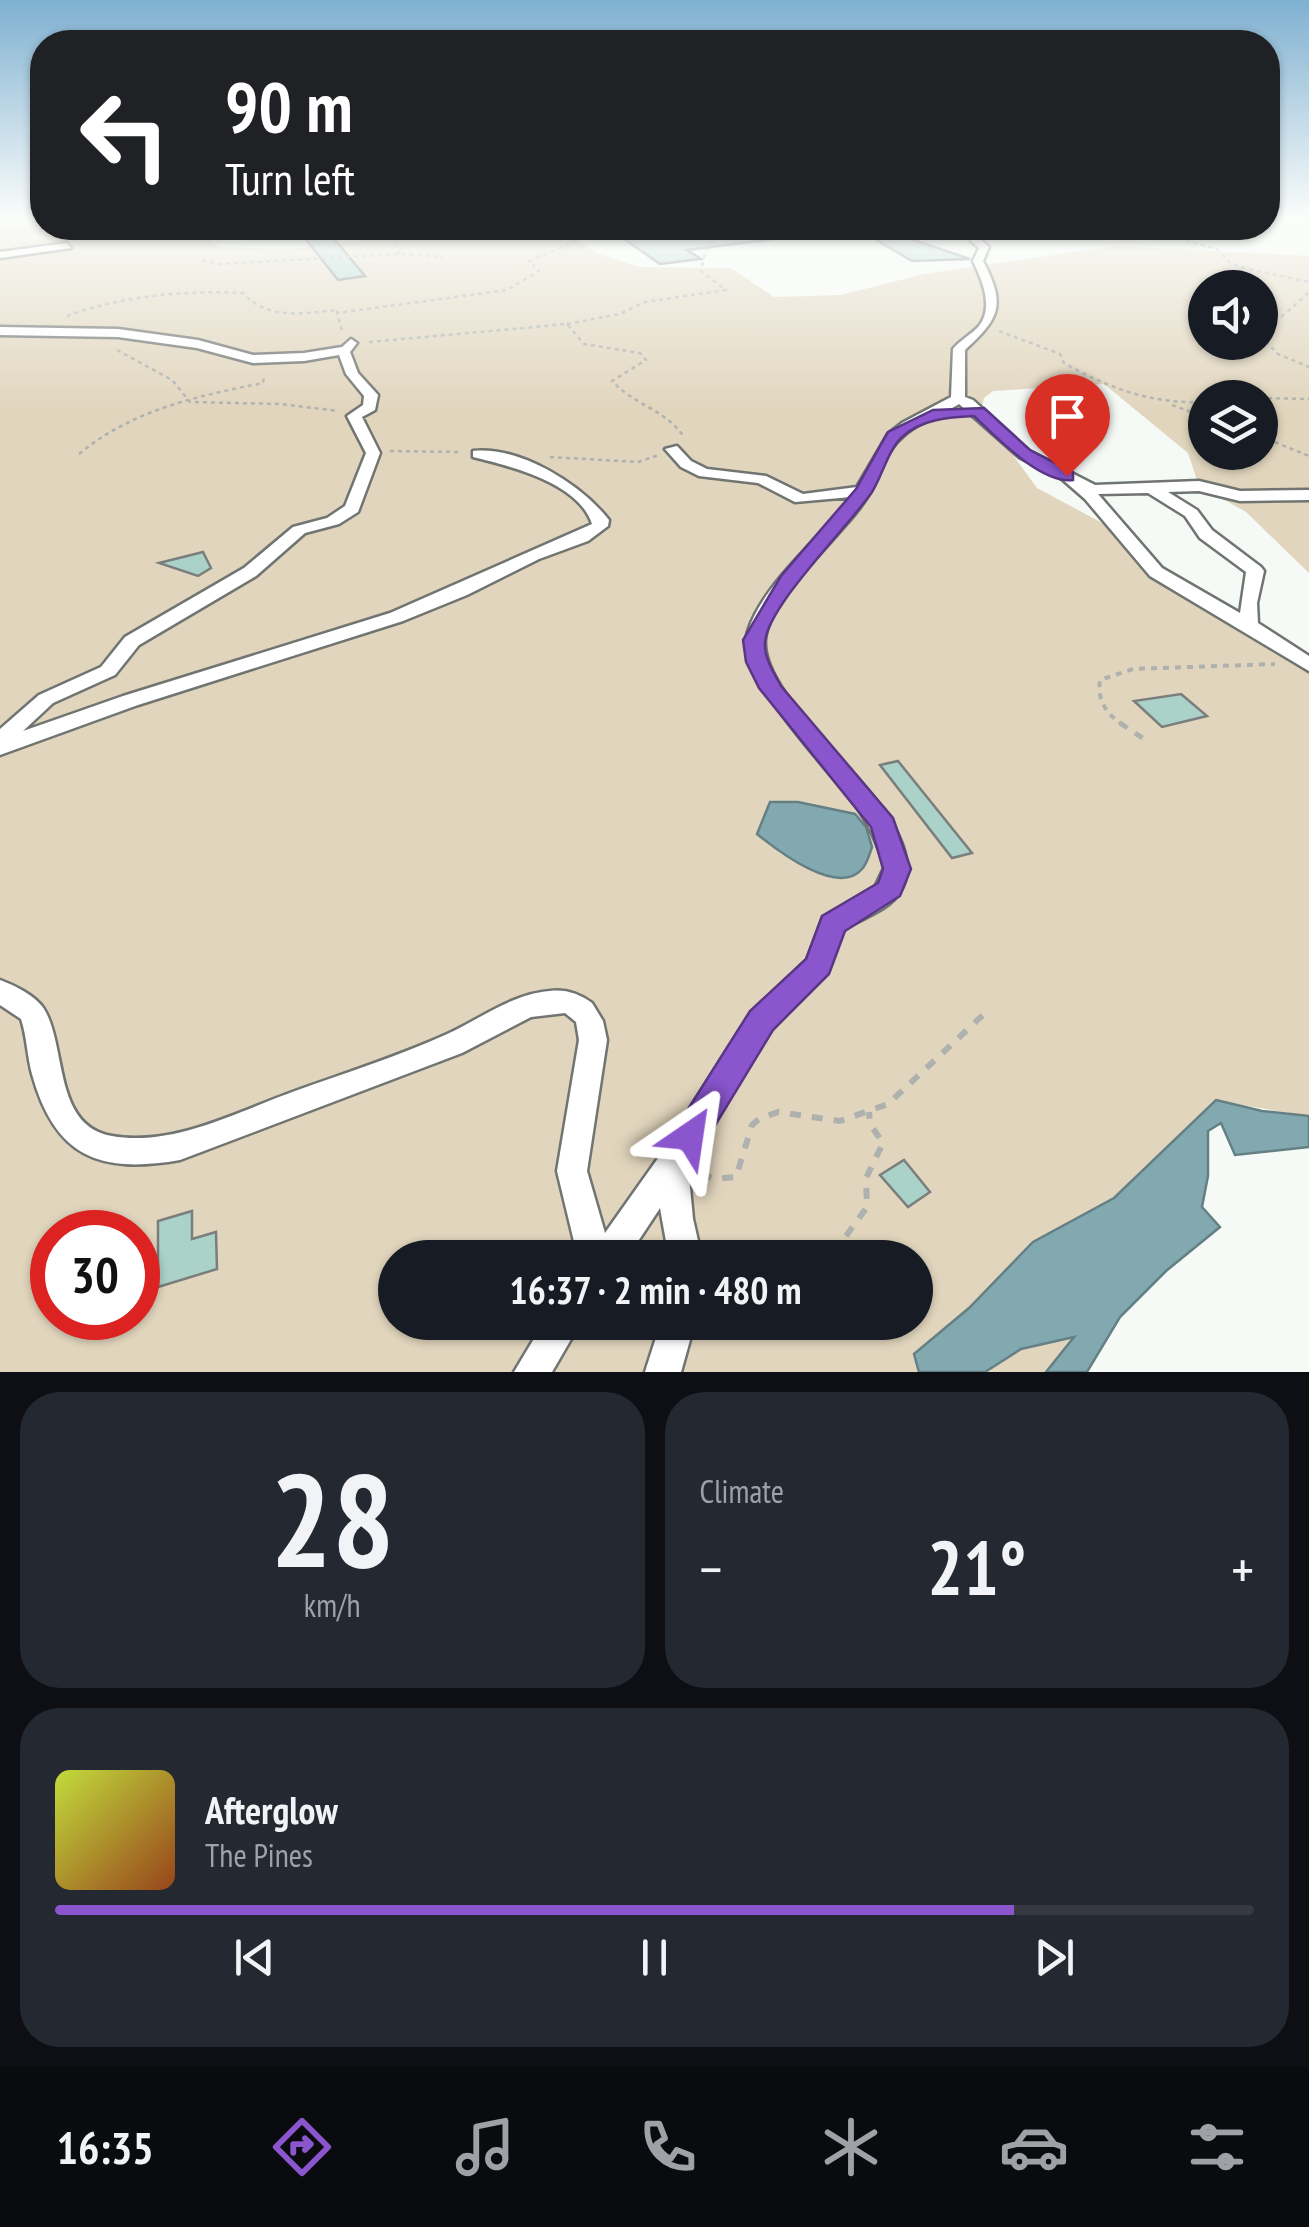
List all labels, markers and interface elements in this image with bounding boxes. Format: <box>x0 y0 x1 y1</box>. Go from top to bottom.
text: 90 m <box>225 61 353 151</box>
icon: left <box>60 70 190 200</box>
text: Turn left <box>225 149 355 207</box>
map controls <box>1188 270 1278 470</box>
button: sound <box>1188 270 1278 360</box>
pin <box>1025 374 1110 477</box>
button: layers <box>1188 380 1278 470</box>
icon: arrive <box>1040 389 1095 444</box>
position arrow <box>638 1084 742 1188</box>
speed limit sign: 30 <box>30 1210 160 1340</box>
text: 16:37 · 2 min · 480 m <box>509 1265 802 1314</box>
text: 28 <box>270 1435 394 1603</box>
text: Climate <box>700 1470 784 1512</box>
text: 21° <box>927 1519 1026 1616</box>
text: − <box>700 1533 722 1604</box>
text: + <box>1231 1533 1254 1604</box>
text: km/h <box>304 1584 361 1626</box>
text: Afterglow <box>205 1785 338 1834</box>
text: The Pines <box>205 1834 313 1876</box>
icon: previous <box>227 1930 282 1985</box>
icon: pause <box>627 1930 682 1985</box>
icon: next <box>1027 1930 1082 1985</box>
icon: directions <box>267 2112 337 2182</box>
icon: music <box>450 2112 520 2182</box>
icon: phone <box>633 2112 703 2182</box>
icon: climate <box>816 2112 886 2182</box>
icon: car <box>999 2112 1069 2182</box>
icon: filters <box>1182 2112 1252 2182</box>
text: 16:35 <box>57 2118 154 2176</box>

